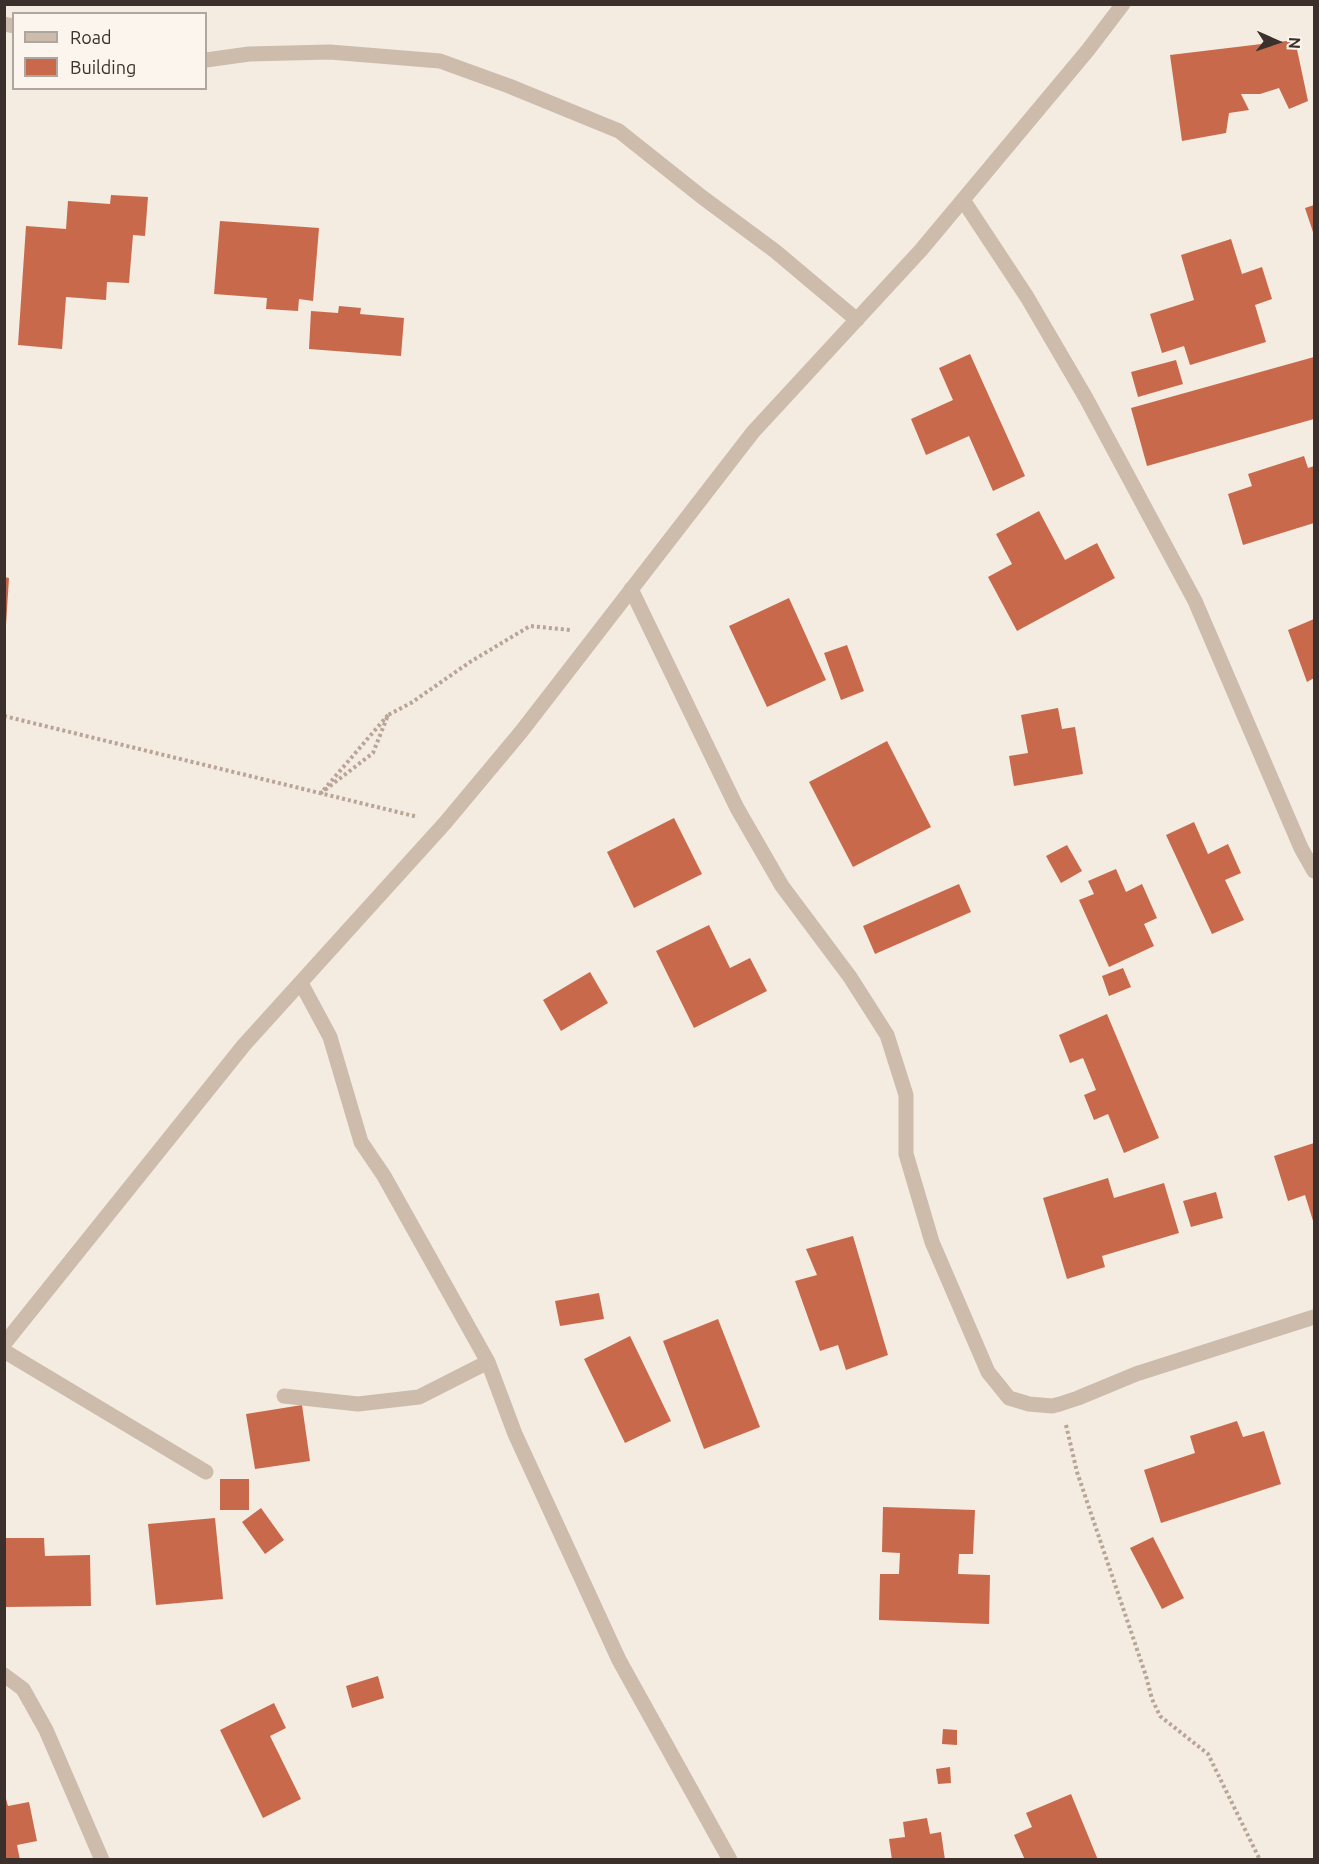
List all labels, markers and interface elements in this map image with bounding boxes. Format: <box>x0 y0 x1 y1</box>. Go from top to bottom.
legend <box>12 12 207 90</box>
north arrow <box>1247 12 1307 72</box>
text: Road <box>70 27 112 47</box>
text: N <box>1286 37 1304 49</box>
text: Building <box>70 57 136 77</box>

